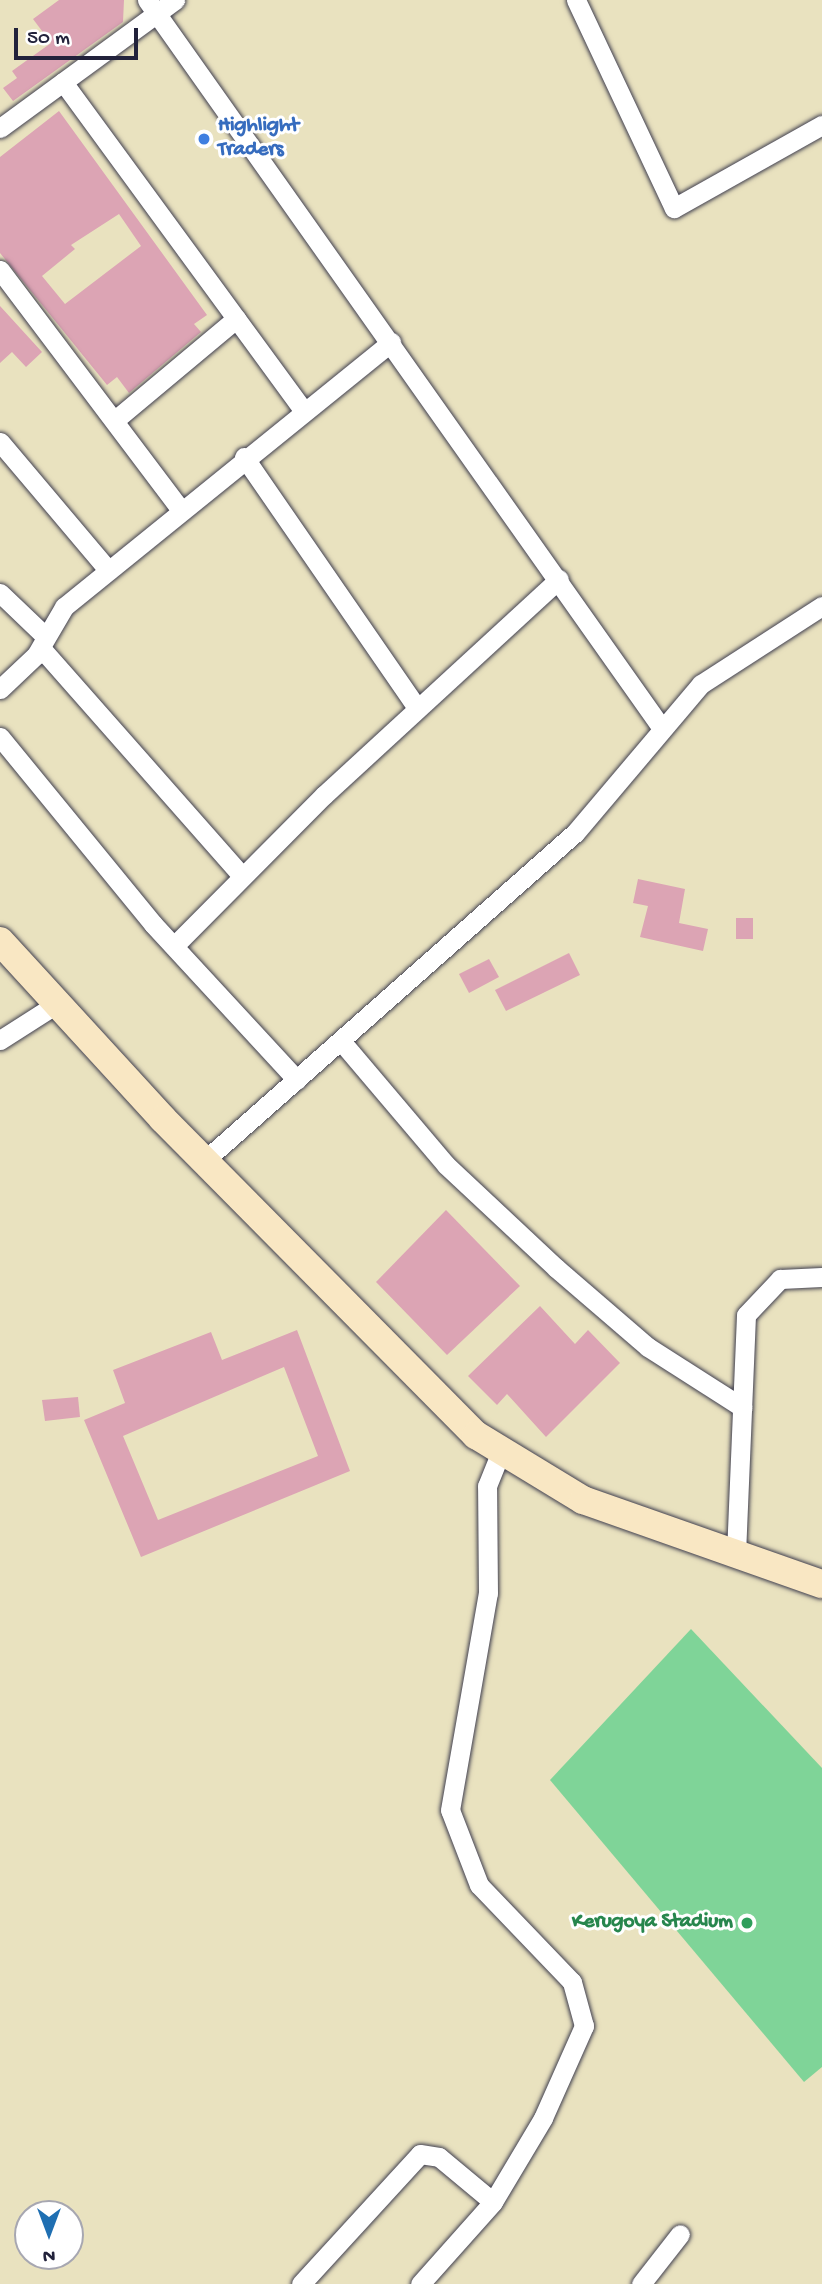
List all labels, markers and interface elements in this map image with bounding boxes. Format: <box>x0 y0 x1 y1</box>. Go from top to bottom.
scale bar <box>18 14 142 58</box>
text: 50 m <box>27 27 70 52</box>
place label: Highlight Traders <box>218 114 299 164</box>
marker: Highlight Traders <box>196 131 212 147</box>
place label: Kerugoya Stadium <box>572 1910 733 1936</box>
marker: Kerugoya Stadium <box>739 1915 755 1931</box>
north arrow <box>14 2200 84 2270</box>
text: N <box>43 2243 55 2266</box>

